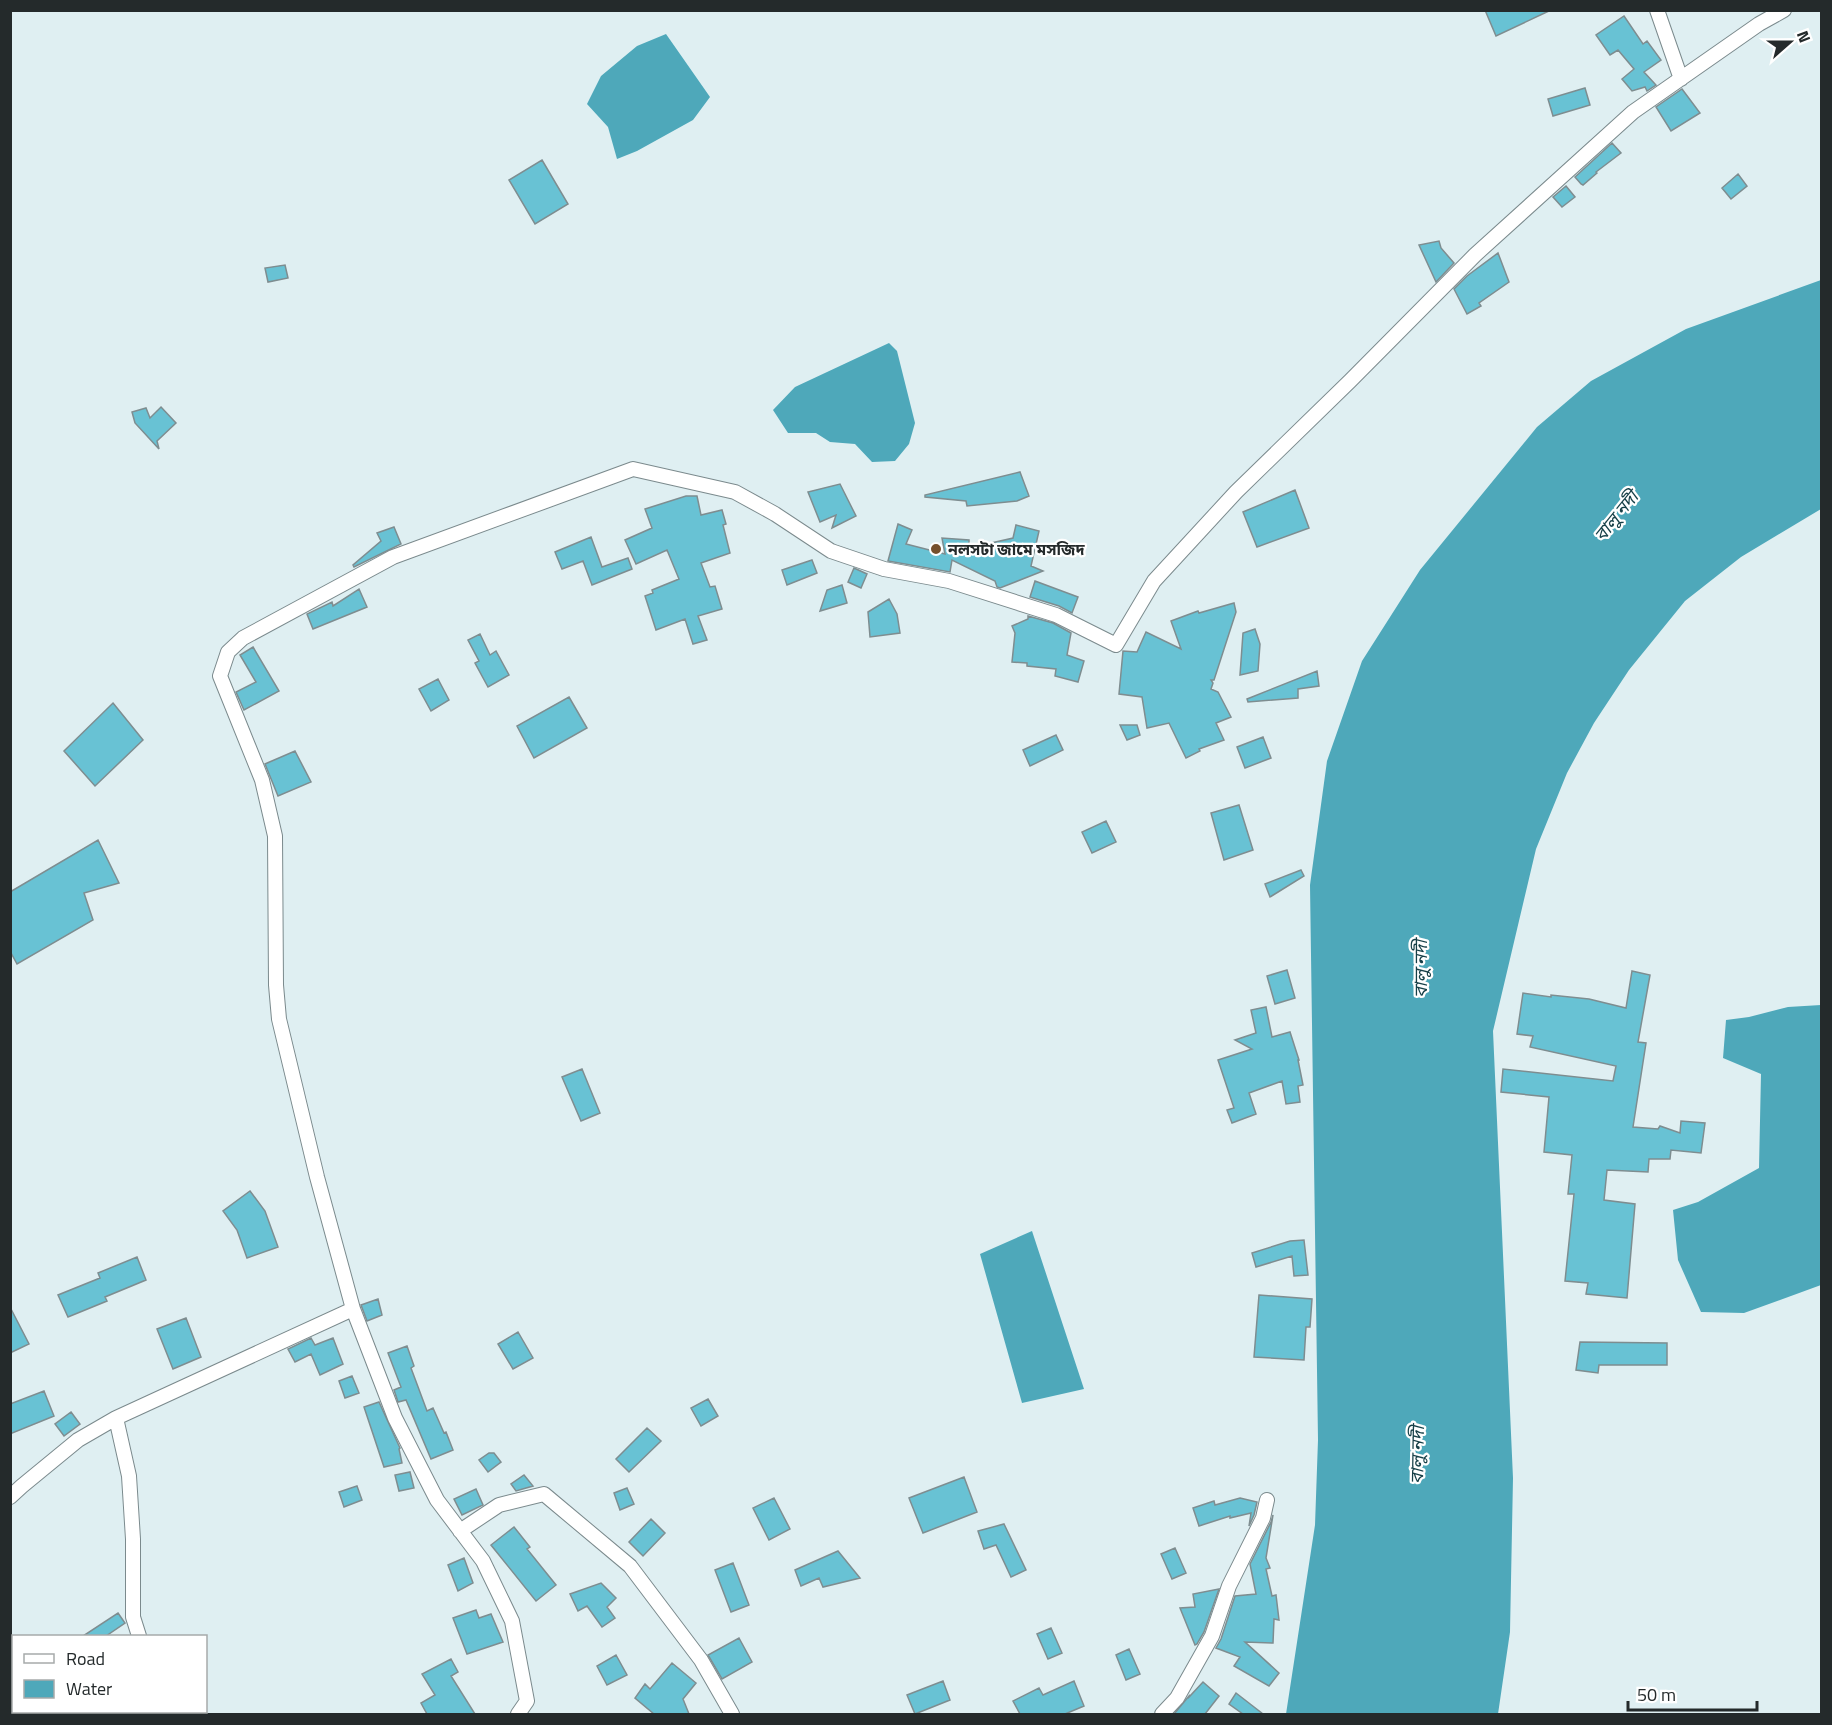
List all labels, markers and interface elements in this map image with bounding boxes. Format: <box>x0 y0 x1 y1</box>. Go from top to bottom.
north arrow <box>1760 12 1820 72</box>
text: N <box>1791 27 1817 46</box>
water label: বালু নদী <box>1587 482 1647 547</box>
place label: নলসটা জামে মসজিদ <box>947 537 1085 561</box>
marker: নলসটা জামে মসজিদ <box>929 542 943 556</box>
water label: বালু নদী <box>1407 937 1434 998</box>
water label: বালু নদী <box>1403 1422 1431 1484</box>
legend <box>12 1635 207 1713</box>
text: Road <box>66 1645 105 1672</box>
scale bar <box>1628 1674 1757 1712</box>
text: Water <box>66 1675 112 1702</box>
text: 50 m <box>1637 1681 1676 1708</box>

